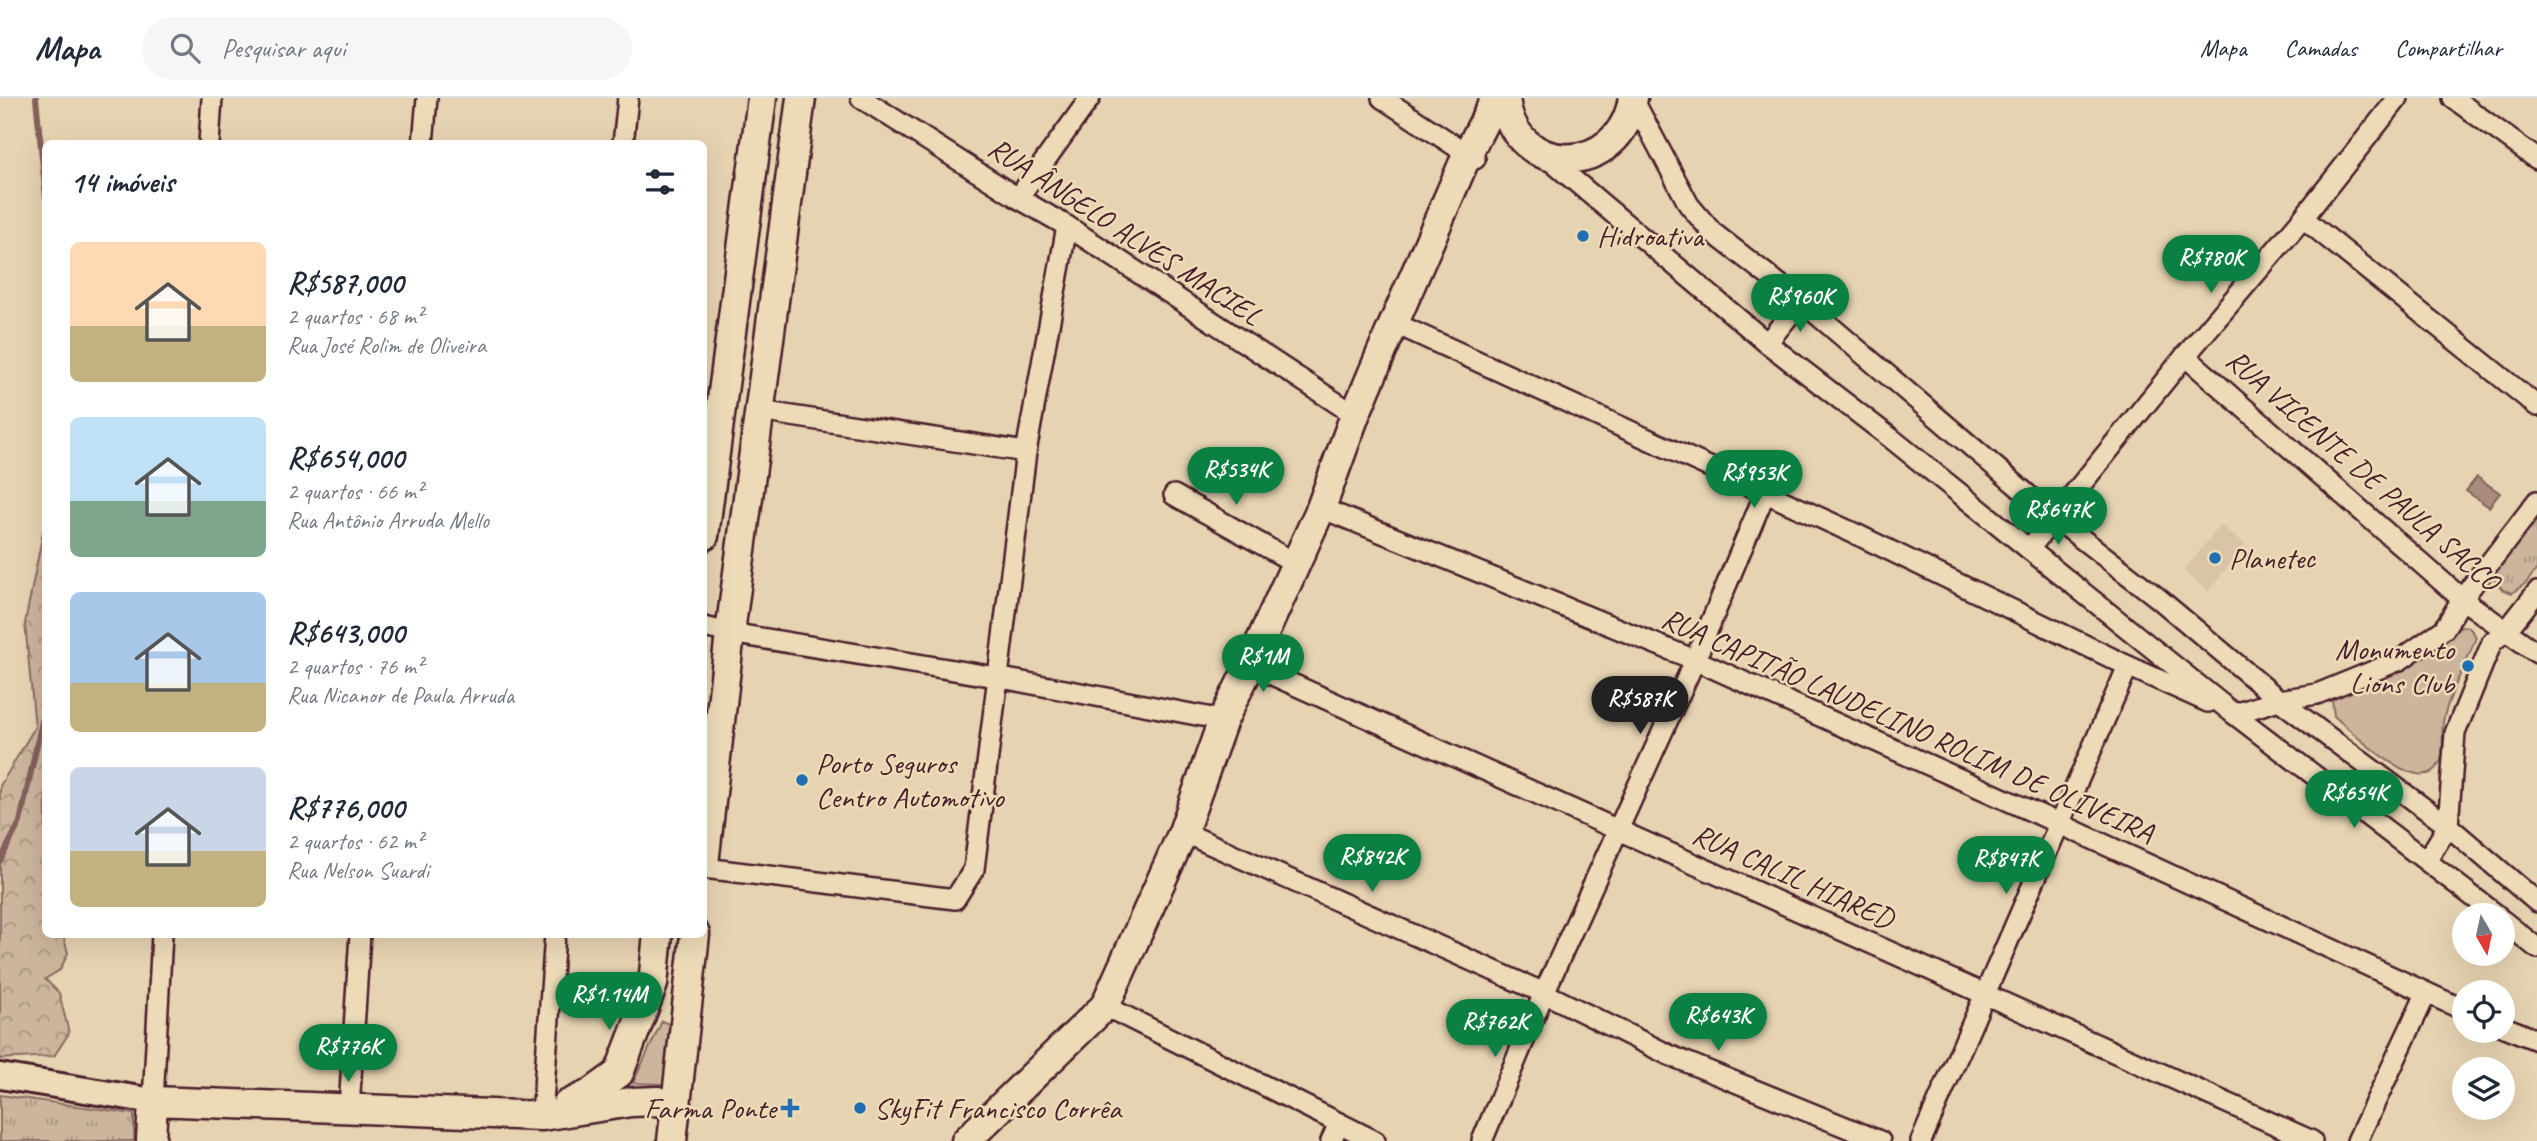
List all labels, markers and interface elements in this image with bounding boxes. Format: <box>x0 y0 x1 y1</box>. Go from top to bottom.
search box <box>142 17 632 80</box>
text: Mapa <box>35 27 100 69</box>
icon: search <box>166 29 204 67</box>
text: Pesquisar aqui <box>222 32 346 65</box>
text: Mapa <box>2200 33 2247 63</box>
text: Camadas <box>2285 33 2357 63</box>
text: Compartilhar <box>2395 33 2502 63</box>
street label: RUA ÂNGELO ALVES MACIEL <box>981 128 1270 334</box>
text: 14 imóveis <box>70 163 174 201</box>
icon: filters <box>641 163 679 201</box>
place label: Hidroativa <box>1597 217 1705 255</box>
marker: Hidroativa <box>1575 228 1591 244</box>
pin: R$780K <box>2154 236 2268 295</box>
text: R$780K <box>2178 243 2244 272</box>
text: R$587,000 <box>287 264 403 302</box>
icon: home <box>126 270 210 354</box>
pin: R$960K <box>1743 274 1857 334</box>
text: R$960K <box>1767 282 1833 311</box>
text: 2 quartos · 68 m² <box>287 302 423 331</box>
text: Rua José Rolim de Oliveira <box>287 331 486 360</box>
street label: RUA VICENTE DE PAULA SACCO <box>2218 341 2510 601</box>
text: R$654,000 <box>287 439 404 477</box>
icon: home <box>126 445 210 529</box>
pin: R$534K <box>1179 448 1293 507</box>
pin: R$953K <box>1697 450 1811 510</box>
text: R$534K <box>1203 455 1269 484</box>
text: R$953K <box>1722 458 1786 487</box>
text: 2 quartos · 66 m² <box>287 477 423 506</box>
pin: R$647K <box>2001 488 2115 547</box>
text: R$647K <box>2025 495 2091 524</box>
text: Rua Antônio Arruda Mello <box>287 506 489 535</box>
place label: Planetec <box>2229 539 2316 577</box>
marker: Planetec <box>2207 550 2223 566</box>
street label: RUA CAPITÃO LAUDELINO ROLIM DE OLIVEIRA <box>1656 599 2161 852</box>
text: R$643,000 <box>287 614 404 652</box>
icon: home <box>126 620 210 704</box>
place label: Monumento Lions Club <box>2335 630 2456 702</box>
pin: R$1M <box>1222 634 1304 694</box>
text: R$1M <box>1238 642 1288 671</box>
text: 2 quartos · 76 m² <box>287 652 423 681</box>
marker: Monumento Lions Club <box>2460 658 2476 674</box>
pin: R$587K <box>1583 676 1697 736</box>
text: Rua Nicanor de Paula Arruda <box>287 681 514 710</box>
text: R$587K <box>1607 684 1673 713</box>
place label: Porto Seguros Centro Automotivo <box>816 744 1005 816</box>
pin: R$654K <box>2297 770 2411 830</box>
marker: Porto Seguros Centro Automotivo <box>794 772 810 788</box>
text: R$654K <box>2321 778 2387 807</box>
text: R$776,000 <box>287 789 404 827</box>
icon: home <box>126 795 210 879</box>
street label: RUA CALIL HIARED <box>1687 815 1902 938</box>
text: 2 quartos · 62 m² <box>287 827 423 856</box>
pin: R$842K <box>1315 834 1429 894</box>
pin: R$847K <box>1949 836 2063 896</box>
text: R$842K <box>1339 842 1405 871</box>
text: R$847K <box>1973 844 2039 873</box>
text: Rua Nelson Suardi <box>287 856 429 885</box>
north arrow <box>2452 903 2515 966</box>
map controls <box>2452 903 2515 1120</box>
pin: R$1.14M <box>544 972 674 1032</box>
text: R$1.14M <box>571 980 647 1009</box>
button: locate <box>2452 980 2515 1043</box>
pin: R$643K <box>1661 993 1775 1053</box>
pin: R$762K <box>1438 1000 1552 1059</box>
text: R$643K <box>1685 1001 1751 1030</box>
text: R$762K <box>1462 1007 1528 1036</box>
pin: R$776K <box>291 1024 405 1084</box>
text: R$776K <box>315 1032 381 1061</box>
button: layers <box>2452 1057 2515 1120</box>
place label: Farma Ponte <box>644 1089 778 1127</box>
place label: SkyFit Francisco Corrêa <box>874 1089 1123 1127</box>
marker: Farma Ponte <box>782 1100 798 1116</box>
marker: SkyFit Francisco Corrêa <box>852 1100 868 1116</box>

